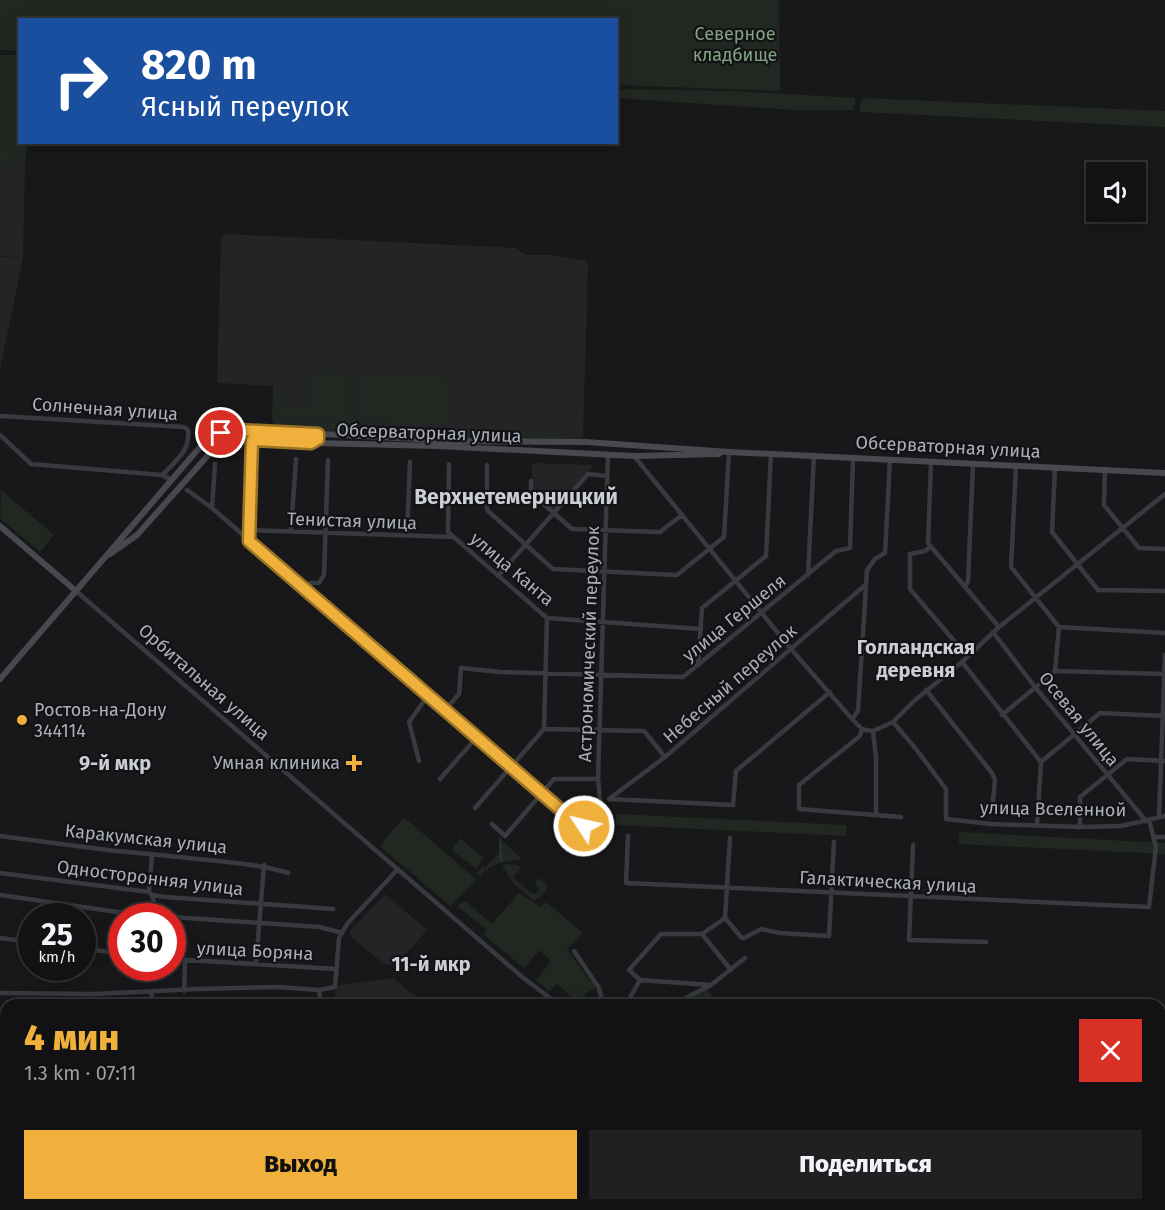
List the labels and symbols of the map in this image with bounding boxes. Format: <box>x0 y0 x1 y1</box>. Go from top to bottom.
park label: Северное кладбище <box>693 23 777 66</box>
street label: Солнечная улица <box>31 393 179 425</box>
pin <box>195 407 246 458</box>
street label: Обсерваторная улица <box>336 419 522 447</box>
street label: Обсерваторная улица <box>855 431 1041 463</box>
district label: Верхнетемерницкий <box>414 484 618 510</box>
street label: Тенистая улица <box>287 508 417 534</box>
street label: Астрономический переулок <box>574 525 604 762</box>
street label: улица Канта <box>465 527 559 611</box>
street label: улица Гершеля <box>678 569 790 667</box>
street label: Орбитальная улица <box>134 619 274 745</box>
street label: Небесный переулок <box>659 619 802 748</box>
district label: Голландская деревня <box>857 635 975 682</box>
street label: Осевая улица <box>1034 667 1124 771</box>
place label: Ростов-на-Дону 344114 <box>34 699 167 742</box>
marker: Ростов-на-Дону 344114 <box>15 713 29 727</box>
district label: 9-й мкр <box>79 751 151 775</box>
place label: Умная клиника <box>213 752 340 774</box>
marker: Умная клиника <box>345 754 363 772</box>
position arrow <box>552 794 616 858</box>
street label: улица Вселенной <box>980 797 1126 821</box>
street label: Каракумская улица <box>64 820 228 858</box>
street label: Односторонняя улица <box>56 856 244 900</box>
street label: Галактическая улица <box>799 866 977 898</box>
speed limit sign: 30 <box>108 903 186 981</box>
street label: улица Боряна <box>196 937 314 965</box>
district label: 11-й мкр <box>391 952 471 976</box>

